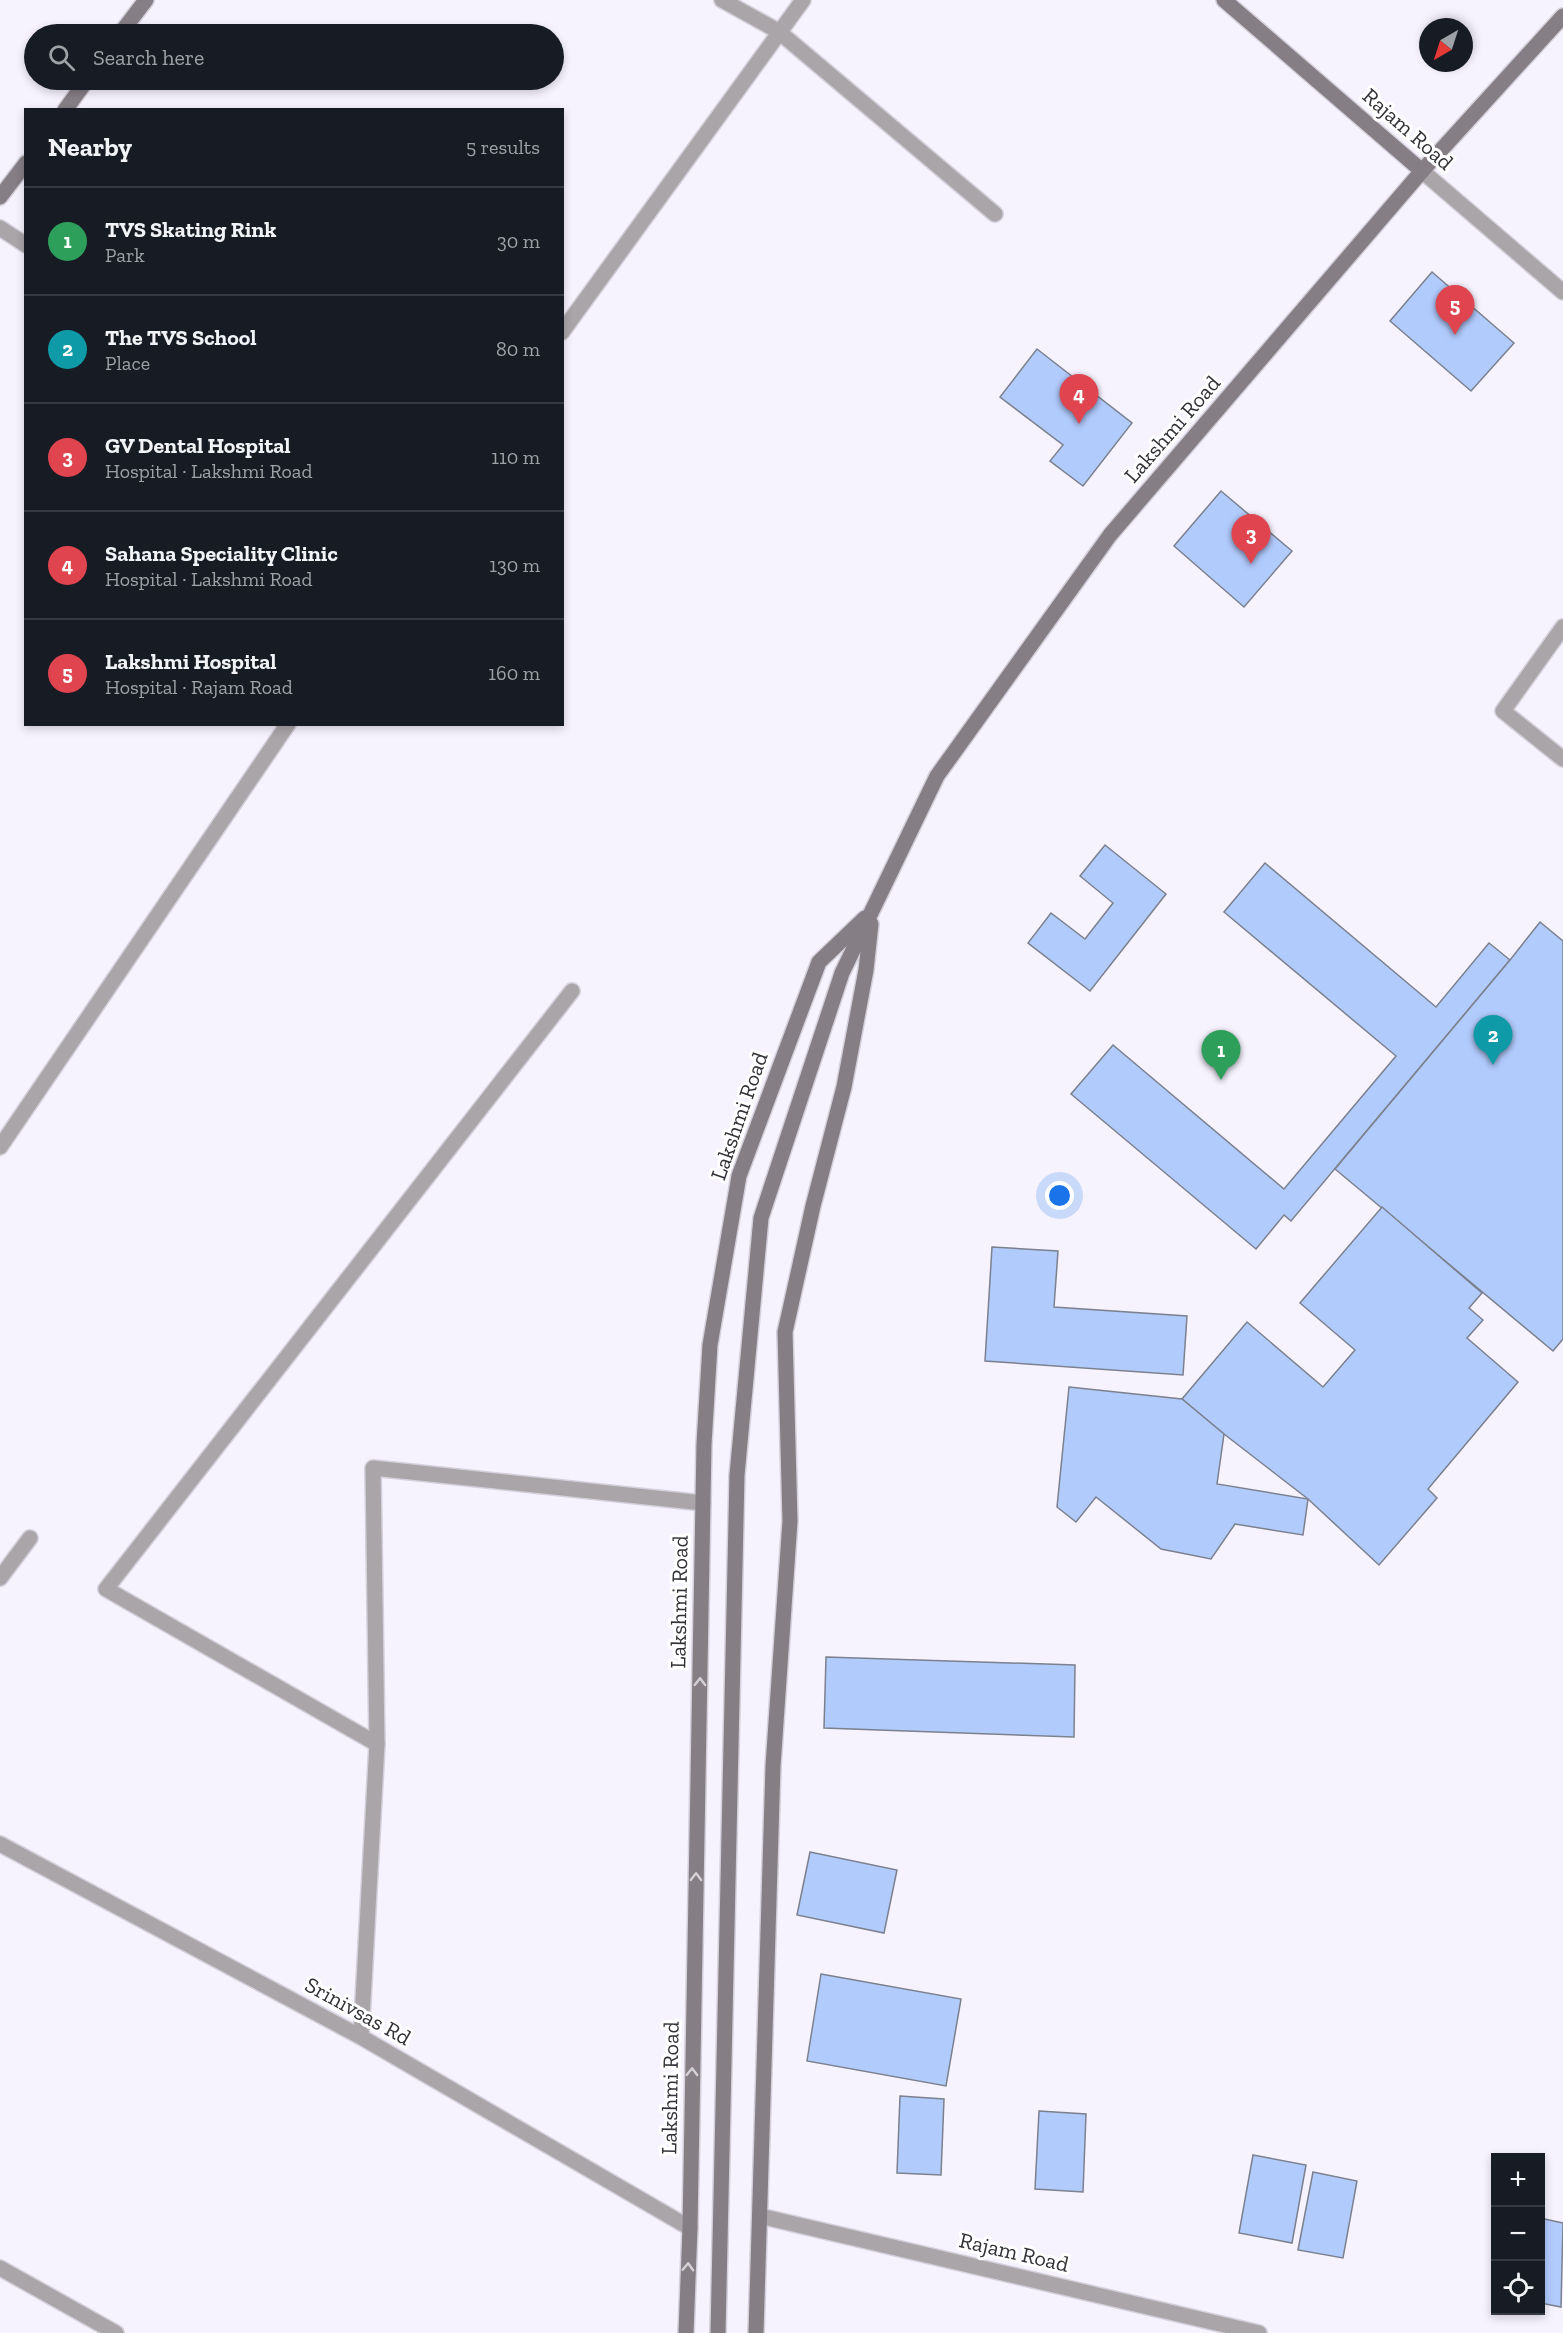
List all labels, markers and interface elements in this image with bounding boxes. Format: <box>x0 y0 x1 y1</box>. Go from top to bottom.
north arrow <box>1419 18 1473 72</box>
search box <box>24 24 564 90</box>
icon: search <box>45 41 78 74</box>
text: Search here <box>93 44 204 71</box>
street label: Rajam Road <box>1357 82 1459 176</box>
text: Nearby <box>48 131 132 163</box>
text: 5 results <box>466 135 540 159</box>
text: TVS Skating Rink <box>105 216 276 243</box>
text: 1 <box>63 229 72 253</box>
text: 30 m <box>497 229 540 253</box>
text: Park <box>105 243 145 267</box>
pin: 5 <box>1436 286 1474 335</box>
text: The TVS School <box>105 324 257 351</box>
text: 2 <box>62 337 73 361</box>
text: 80 m <box>496 337 540 361</box>
text: Place <box>105 351 150 375</box>
street label: Lakshmi Road <box>1118 370 1226 488</box>
pin: 4 <box>1060 374 1098 424</box>
text: GV Dental Hospital <box>105 432 291 459</box>
text: 3 <box>62 445 73 469</box>
text: 110 m <box>491 445 540 469</box>
text: Hospital · Lakshmi Road <box>105 459 312 483</box>
pin: 3 <box>1232 514 1270 564</box>
text: Sahana Speciality Clinic <box>105 540 338 567</box>
text: 4 <box>62 553 73 577</box>
text: 130 m <box>489 553 540 577</box>
text: Hospital · Lakshmi Road <box>105 567 312 591</box>
text: Lakshmi Hospital <box>105 648 277 675</box>
text: 5 <box>62 661 73 685</box>
text: 160 m <box>488 661 540 685</box>
text: Hospital · Rajam Road <box>105 675 293 699</box>
pin: 2 <box>1474 1016 1512 1065</box>
pin: 1 <box>1202 1030 1240 1080</box>
street label: Lakshmi Road <box>705 1049 773 1183</box>
your location <box>1045 1181 1074 1210</box>
street label: Lakshmi Road <box>664 1535 694 1669</box>
one-way arrow <box>693 1678 706 1687</box>
one-way arrow <box>690 1873 702 1882</box>
street label: Srinivsas Rd <box>300 1971 416 2051</box>
street label: Lakshmi Road <box>655 2021 685 2155</box>
one-way arrow <box>686 2068 699 2077</box>
map controls <box>1491 2153 1545 2315</box>
button: + <box>1491 2153 1545 2207</box>
button: − <box>1491 2207 1545 2261</box>
street label: Rajam Road <box>957 2226 1071 2278</box>
button: locate <box>1491 2261 1545 2315</box>
one-way arrow <box>682 2263 695 2272</box>

